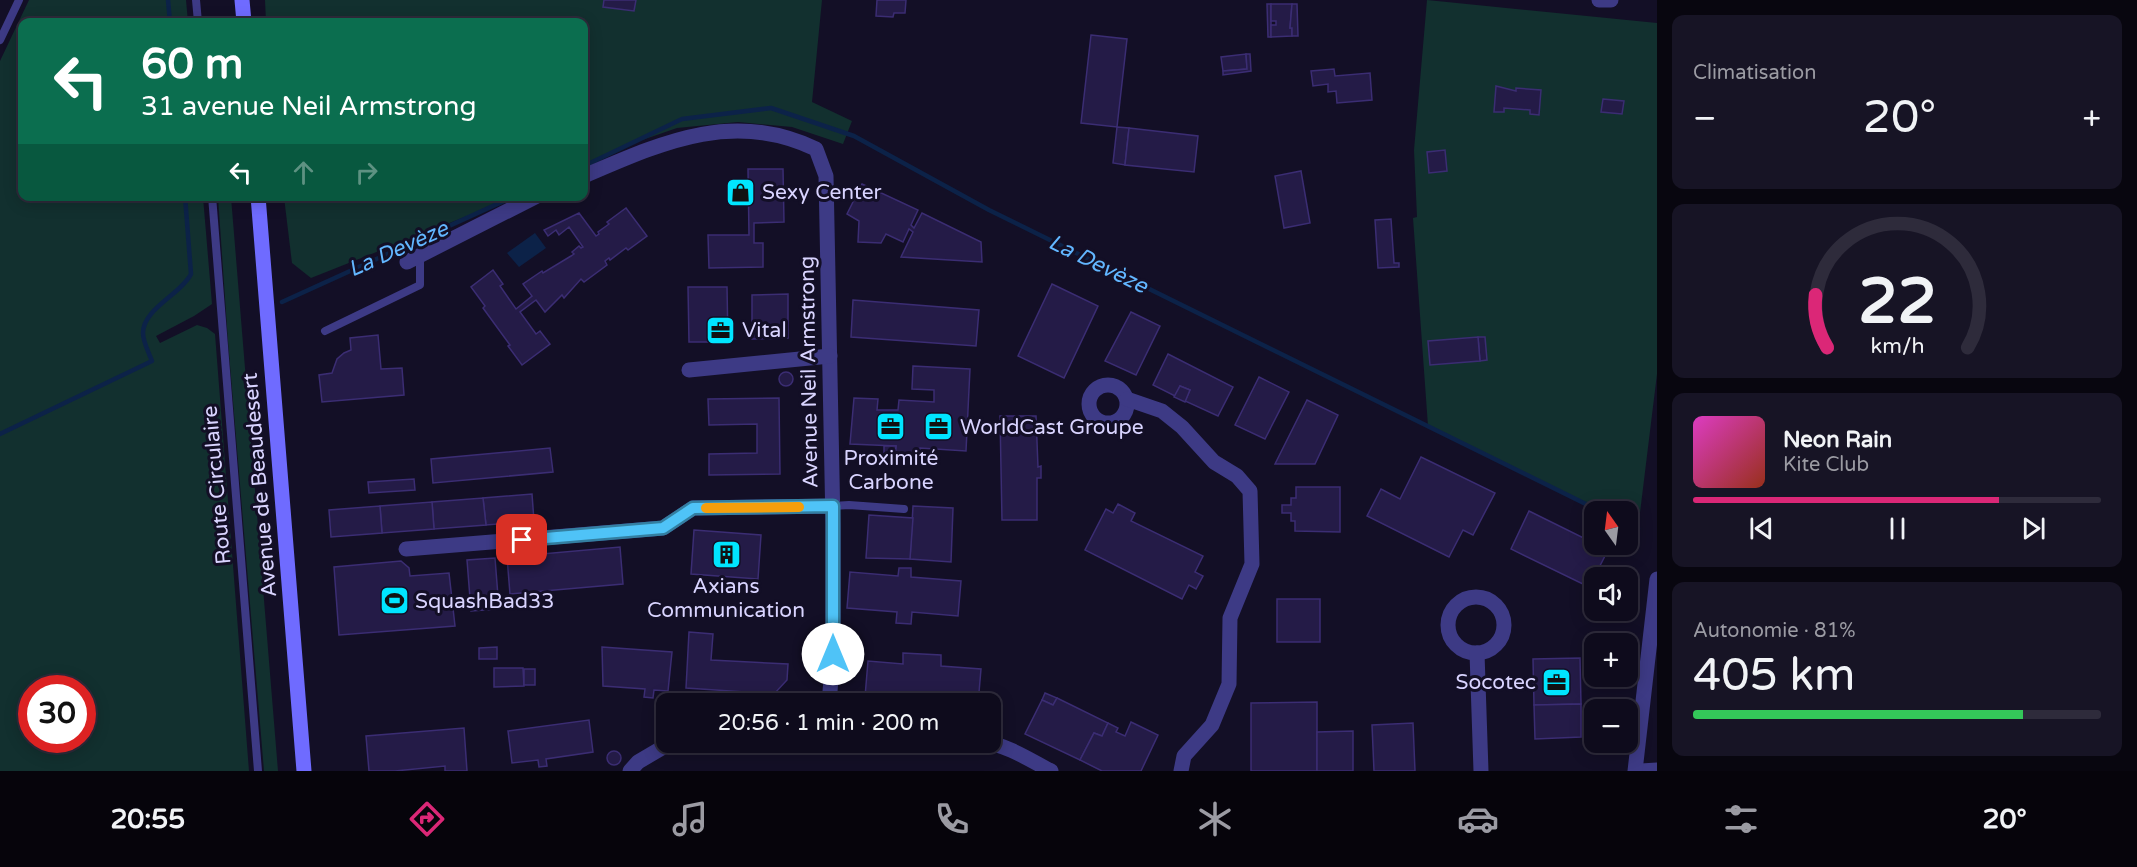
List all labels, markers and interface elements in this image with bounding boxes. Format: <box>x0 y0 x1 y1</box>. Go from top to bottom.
text: 60 m <box>141 39 243 90</box>
icon: left <box>42 42 120 120</box>
text: Climatisation <box>1693 61 1816 85</box>
text: 31 avenue Neil Armstrong <box>141 90 477 123</box>
text: 20° <box>1863 91 1936 145</box>
text: − <box>1693 99 1717 138</box>
text: + <box>2082 99 2101 138</box>
icon: left <box>224 156 257 189</box>
icon: ahead <box>287 156 320 189</box>
icon: right <box>350 156 383 189</box>
shop icon: Sexy Center <box>725 176 757 208</box>
place label: Sexy Center <box>762 180 882 205</box>
water label: La Devèze <box>344 215 453 283</box>
water label: La Devèze <box>1044 229 1153 300</box>
street label: Avenue Neil Armstrong <box>794 256 824 488</box>
text: 22 <box>1858 265 1936 340</box>
office icon: Vital <box>705 314 737 346</box>
place label: Vital <box>742 318 787 343</box>
text: km/h <box>1870 333 1924 359</box>
street label: Avenue de Beaudesert <box>238 372 282 598</box>
street label: Route Circulaire <box>198 405 236 565</box>
office icon: Proximité Carbone <box>875 411 907 443</box>
office icon: WorldCast Groupe <box>923 411 955 443</box>
place label: WorldCast Groupe <box>960 415 1144 440</box>
text: Neon Rain <box>1783 427 1892 453</box>
place label: Proximité Carbone <box>843 446 939 495</box>
text: Kite Club <box>1783 453 1869 477</box>
north arrow <box>1584 501 1638 555</box>
map controls <box>1584 501 1638 753</box>
icon: previous <box>1745 512 1778 545</box>
icon: pause <box>1881 512 1914 545</box>
icon: next <box>2017 512 2050 545</box>
pin <box>496 514 547 565</box>
icon: arrive <box>505 523 538 556</box>
building icon: Axians Communication <box>710 539 742 571</box>
button: sound <box>1584 567 1638 621</box>
place label: Axians Communication <box>647 574 805 623</box>
sports icon: SquashBad33 <box>378 585 410 617</box>
place label: SquashBad33 <box>415 589 554 614</box>
text: Autonomie · 81% <box>1693 619 1855 643</box>
position arrow <box>801 622 865 686</box>
button: + <box>1584 633 1638 687</box>
text: 405 km <box>1693 649 1855 703</box>
office icon: Socotec <box>1541 666 1573 698</box>
place label: Socotec <box>1456 670 1536 695</box>
speed limit sign: 30 <box>18 675 96 753</box>
button: − <box>1584 699 1638 753</box>
text: 20:56 · 1 min · 200 m <box>718 710 939 736</box>
icon: directions <box>406 798 448 840</box>
icon: music <box>669 798 711 840</box>
icon: phone <box>931 798 973 840</box>
icon: climate <box>1194 798 1236 840</box>
icon: car <box>1457 798 1499 840</box>
icon: filters <box>1720 798 1762 840</box>
text: 20:55 <box>110 803 185 836</box>
text: 20° <box>1982 803 2027 836</box>

